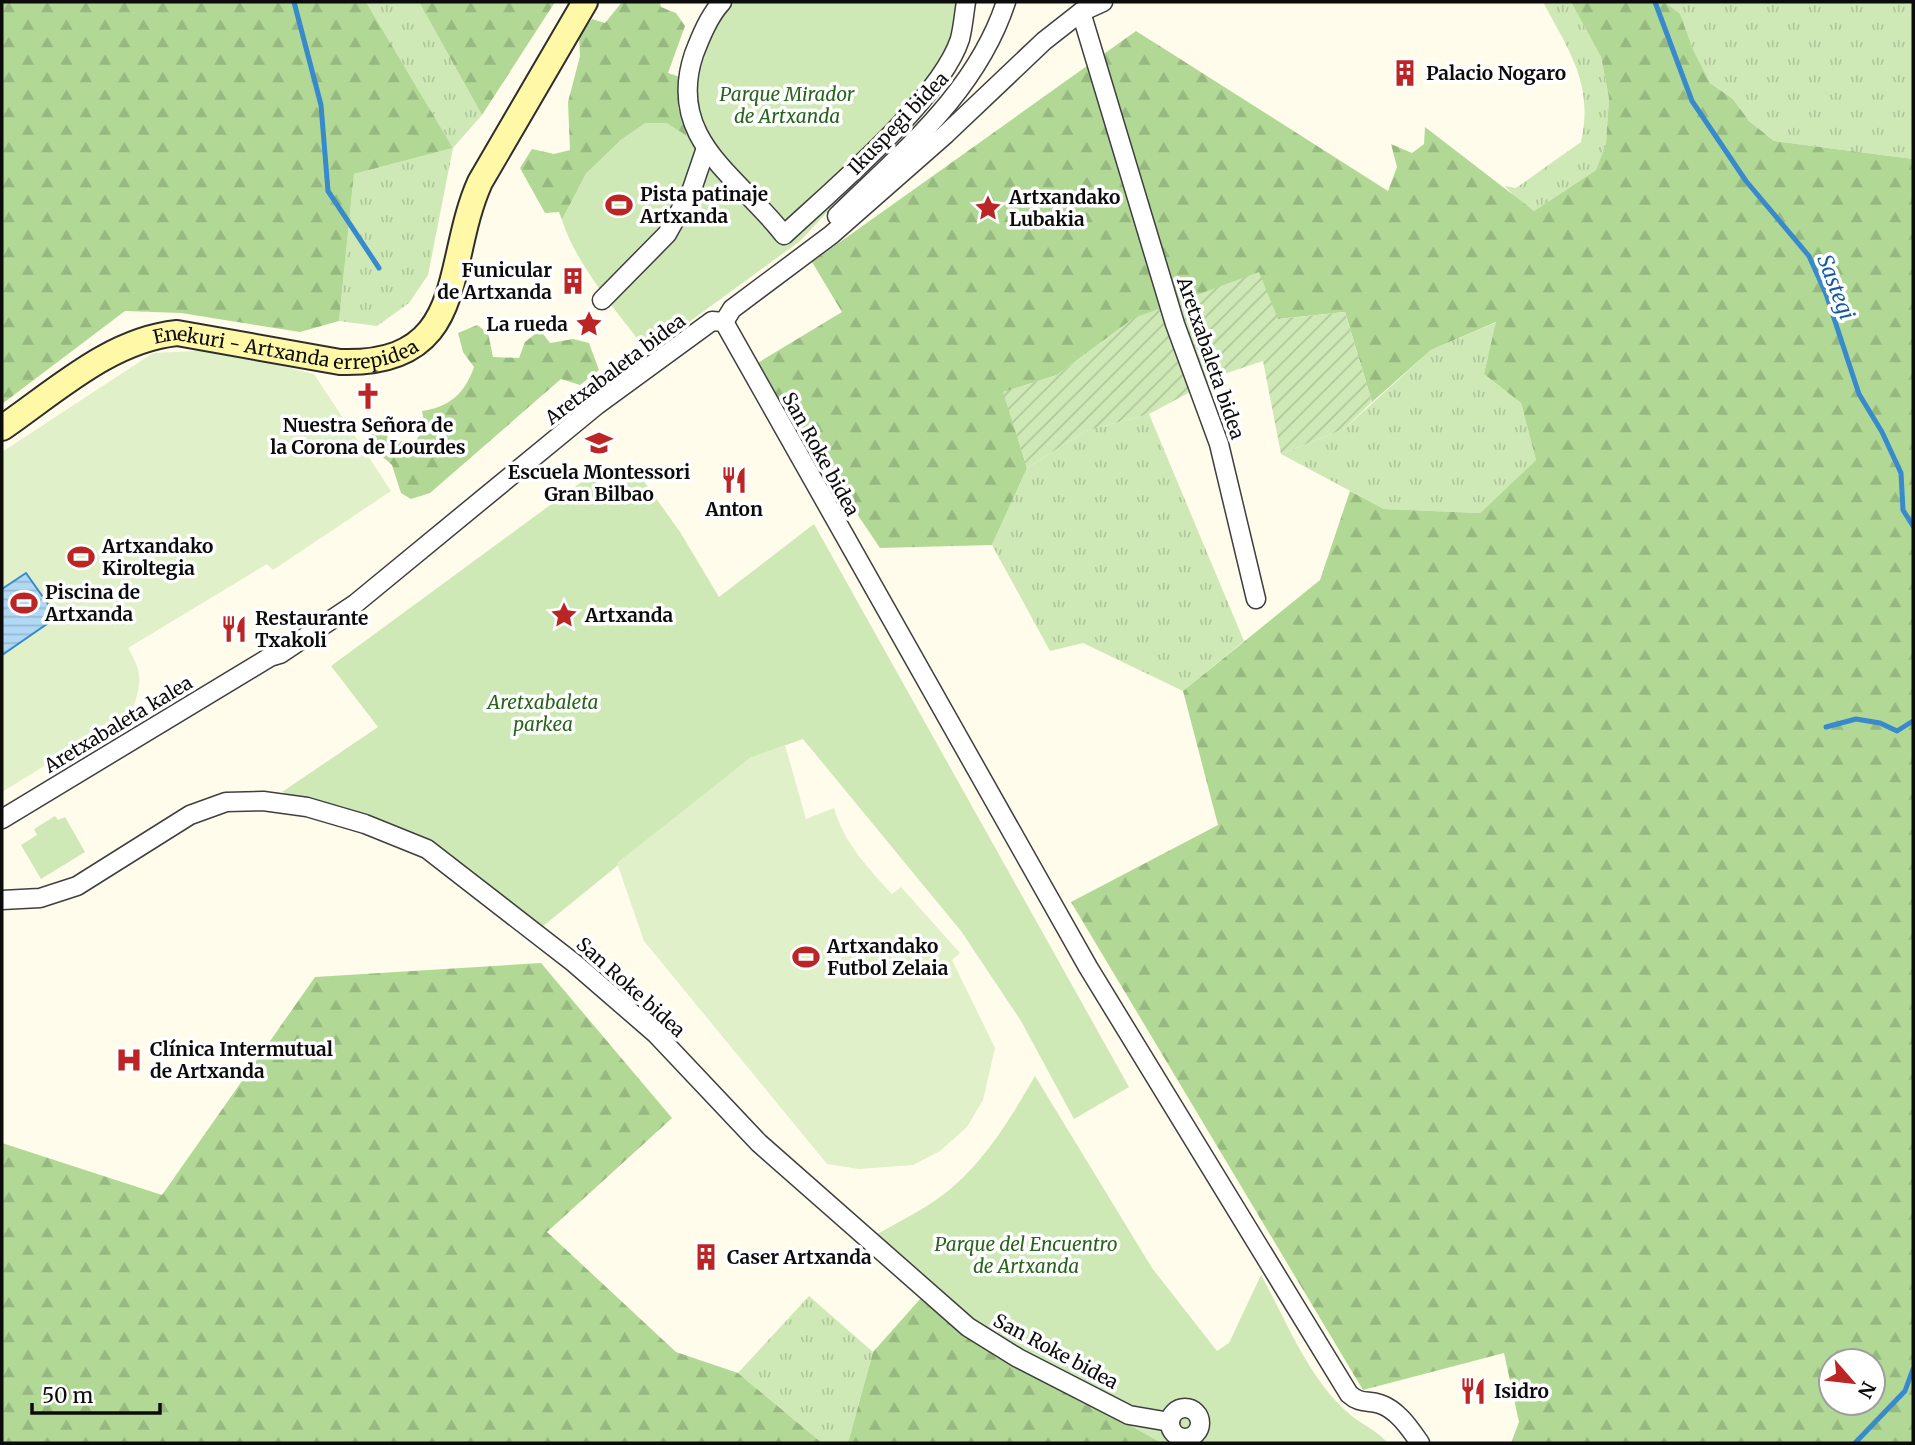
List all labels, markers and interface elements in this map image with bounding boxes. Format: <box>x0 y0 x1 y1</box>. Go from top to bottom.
building icon: Palacio Nogaro <box>1390 58 1420 88</box>
place label: Palacio Nogaro <box>1426 61 1566 85</box>
street label: Ikuspegi bidea <box>843 67 953 179</box>
park label: Parque Mirador de Artxanda <box>720 82 855 128</box>
place label: Pista patinaje Artxanda <box>639 182 768 228</box>
place label: Artxandako Lubakia <box>1008 185 1120 231</box>
sports icon: Pista patinaje Artxanda <box>604 190 634 220</box>
place icon: Artxandako Lubakia <box>973 193 1003 223</box>
water label: Sastegi <box>1811 251 1861 323</box>
place label: Funicular de Artxanda <box>437 258 552 304</box>
building icon: Funicular de Artxanda <box>558 266 588 296</box>
street label: Aretxabaleta bidea <box>1172 273 1250 442</box>
street label: Aretxabaleta bidea <box>539 308 690 430</box>
place icon: La rueda <box>574 309 604 339</box>
place label: La rueda <box>486 312 568 336</box>
street label: Enekuri - Artxanda errepidea <box>151 321 423 374</box>
church icon: Nuestra Señora de la Corona de Lourdes <box>353 381 383 411</box>
street label: San Roke bidea <box>777 388 865 520</box>
place label: Nuestra Señora de la Corona de Lourdes <box>270 413 466 459</box>
school or university icon: Escuela Montessori Gran Bilbao <box>584 428 614 458</box>
place label: Escuela Montessori Gran Bilbao <box>508 460 691 506</box>
restaurant icon: Anton <box>719 465 749 495</box>
place label: Anton <box>704 497 763 521</box>
place label: Artxandako Kiroltegia <box>101 534 213 580</box>
sports icon: Artxandako Kiroltegia <box>66 542 96 572</box>
place label: Piscina de Artxanda <box>44 580 140 626</box>
sports icon: Piscina de Artxanda <box>9 588 39 618</box>
place icon: Artxanda <box>549 600 579 630</box>
place label: Artxanda <box>584 603 674 627</box>
place label: Restaurante Txakoli <box>255 606 368 652</box>
restaurant icon: Restaurante Txakoli <box>219 614 249 644</box>
street label: Aretxabaleta kalea <box>39 670 197 778</box>
park label: Aretxabaleta parkea <box>486 690 599 736</box>
street label: San Roke bidea <box>572 932 690 1042</box>
place label: Artxandako Futbol Zelaia <box>826 934 949 980</box>
sports icon: Artxandako Futbol Zelaia <box>791 942 821 972</box>
place label: Clínica Intermutual de Artxanda <box>150 1037 333 1083</box>
hospital icon: Clínica Intermutual de Artxanda <box>114 1045 144 1075</box>
park label: Parque del Encuentro de Artxanda <box>934 1232 1118 1278</box>
building icon: Caser Artxanda <box>691 1242 721 1272</box>
place label: Caser Artxanda <box>727 1245 872 1269</box>
street label: San Roke bidea <box>989 1308 1123 1394</box>
north arrow <box>1817 1347 1887 1417</box>
scale bar <box>32 1372 159 1416</box>
restaurant icon: Isidro <box>1458 1376 1488 1406</box>
text: N <box>1853 1378 1881 1402</box>
place label: Isidro <box>1494 1379 1549 1403</box>
text: 50 m <box>42 1382 93 1409</box>

